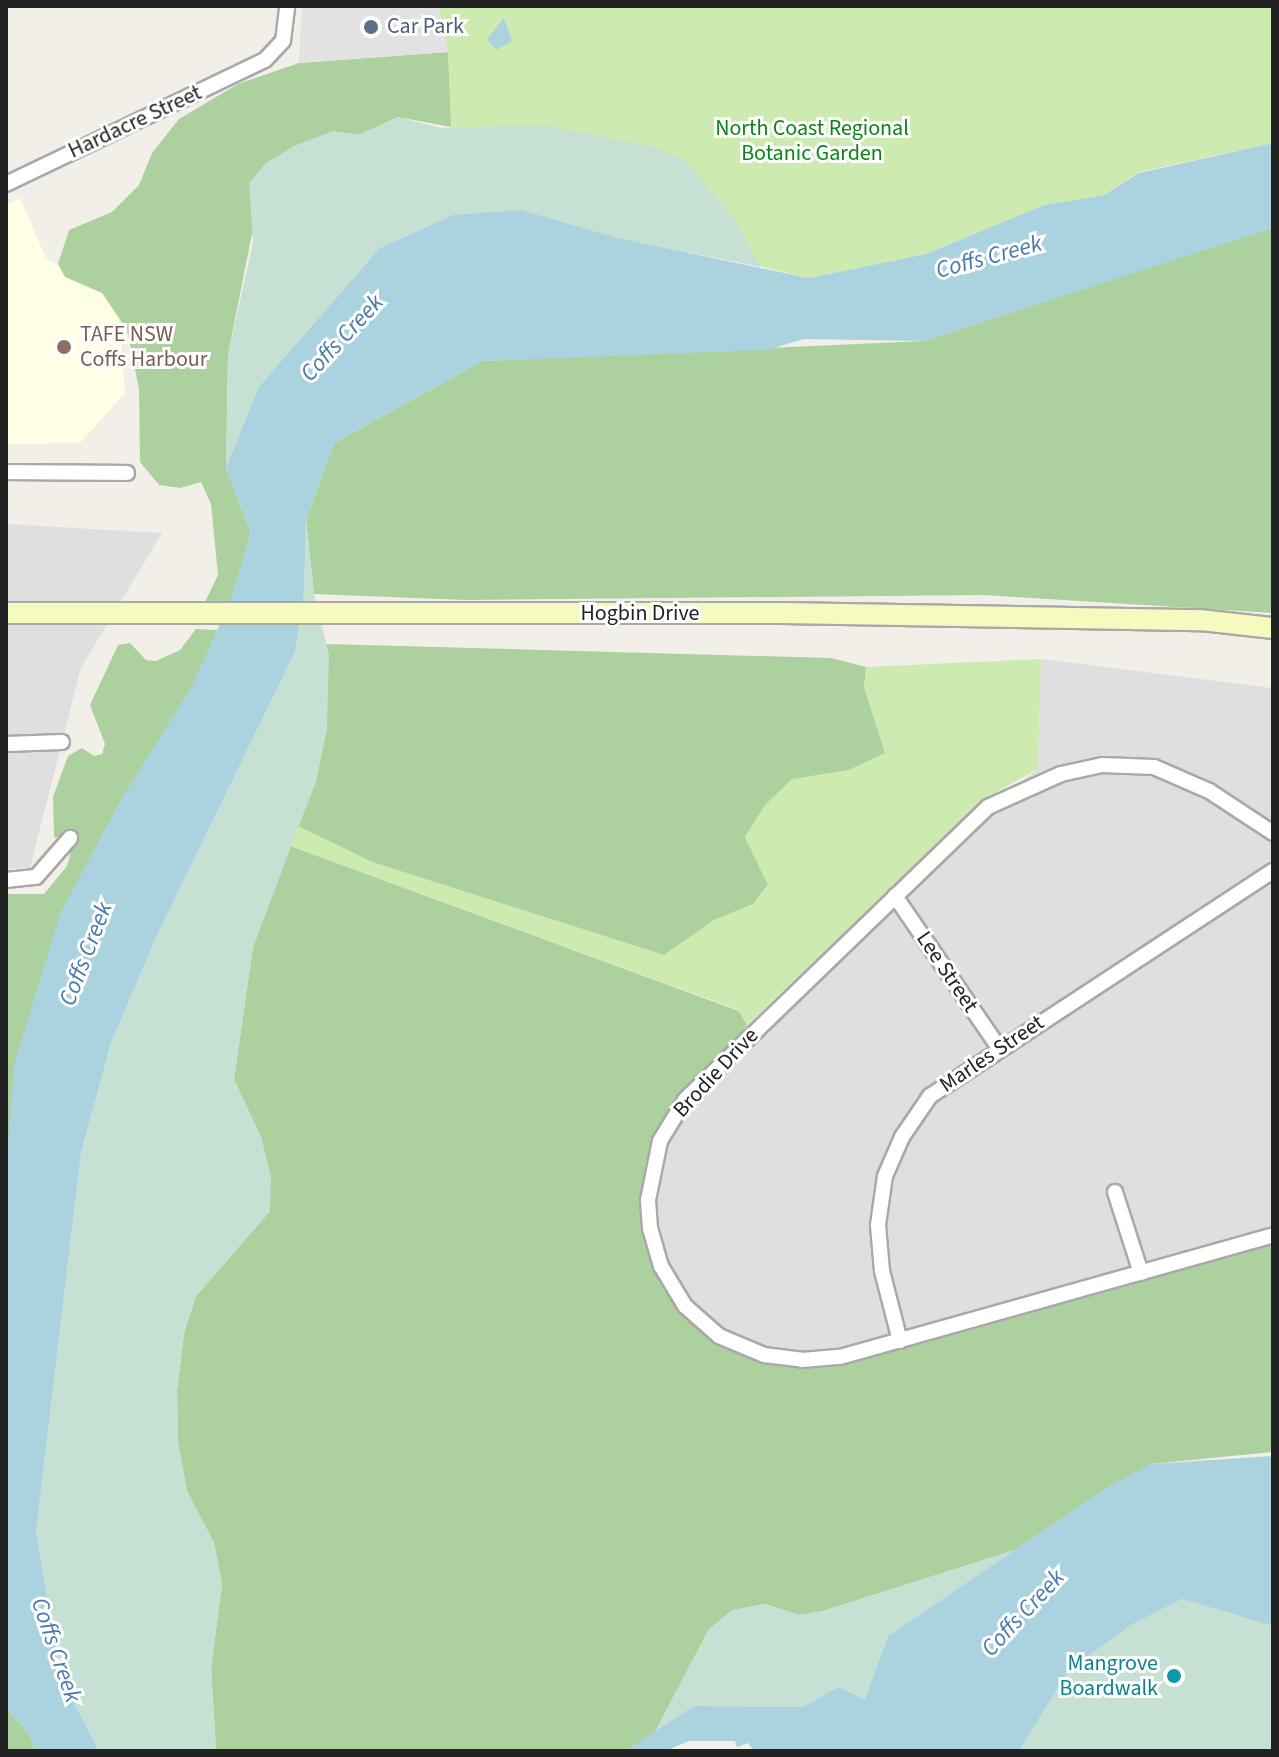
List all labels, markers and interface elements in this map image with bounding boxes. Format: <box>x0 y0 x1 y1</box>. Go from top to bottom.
place label: Car Park <box>387 14 464 40</box>
marker: Car Park <box>362 18 380 36</box>
street label: Hardacre Street <box>64 80 206 164</box>
park label: North Coast Regional Botanic Garden <box>715 115 909 166</box>
water label: Coffs Creek <box>933 229 1045 285</box>
water label: Coffs Creek <box>294 288 390 388</box>
place label: TAFE NSW Coffs Harbour <box>80 321 207 372</box>
marker: TAFE NSW Coffs Harbour <box>55 338 73 356</box>
street label: Hogbin Drive <box>580 601 700 627</box>
water label: Coffs Creek <box>53 898 119 1010</box>
street label: Lee Street <box>910 927 984 1017</box>
street label: Marles Street <box>935 1010 1049 1098</box>
street label: Brodie Drive <box>668 1023 764 1123</box>
water label: Coffs Creek <box>975 1563 1071 1663</box>
water label: Coffs Creek <box>25 1594 87 1706</box>
place label: Mangrove Boardwalk <box>1060 1650 1158 1702</box>
marker: Mangrove Boardwalk <box>1165 1667 1183 1685</box>

